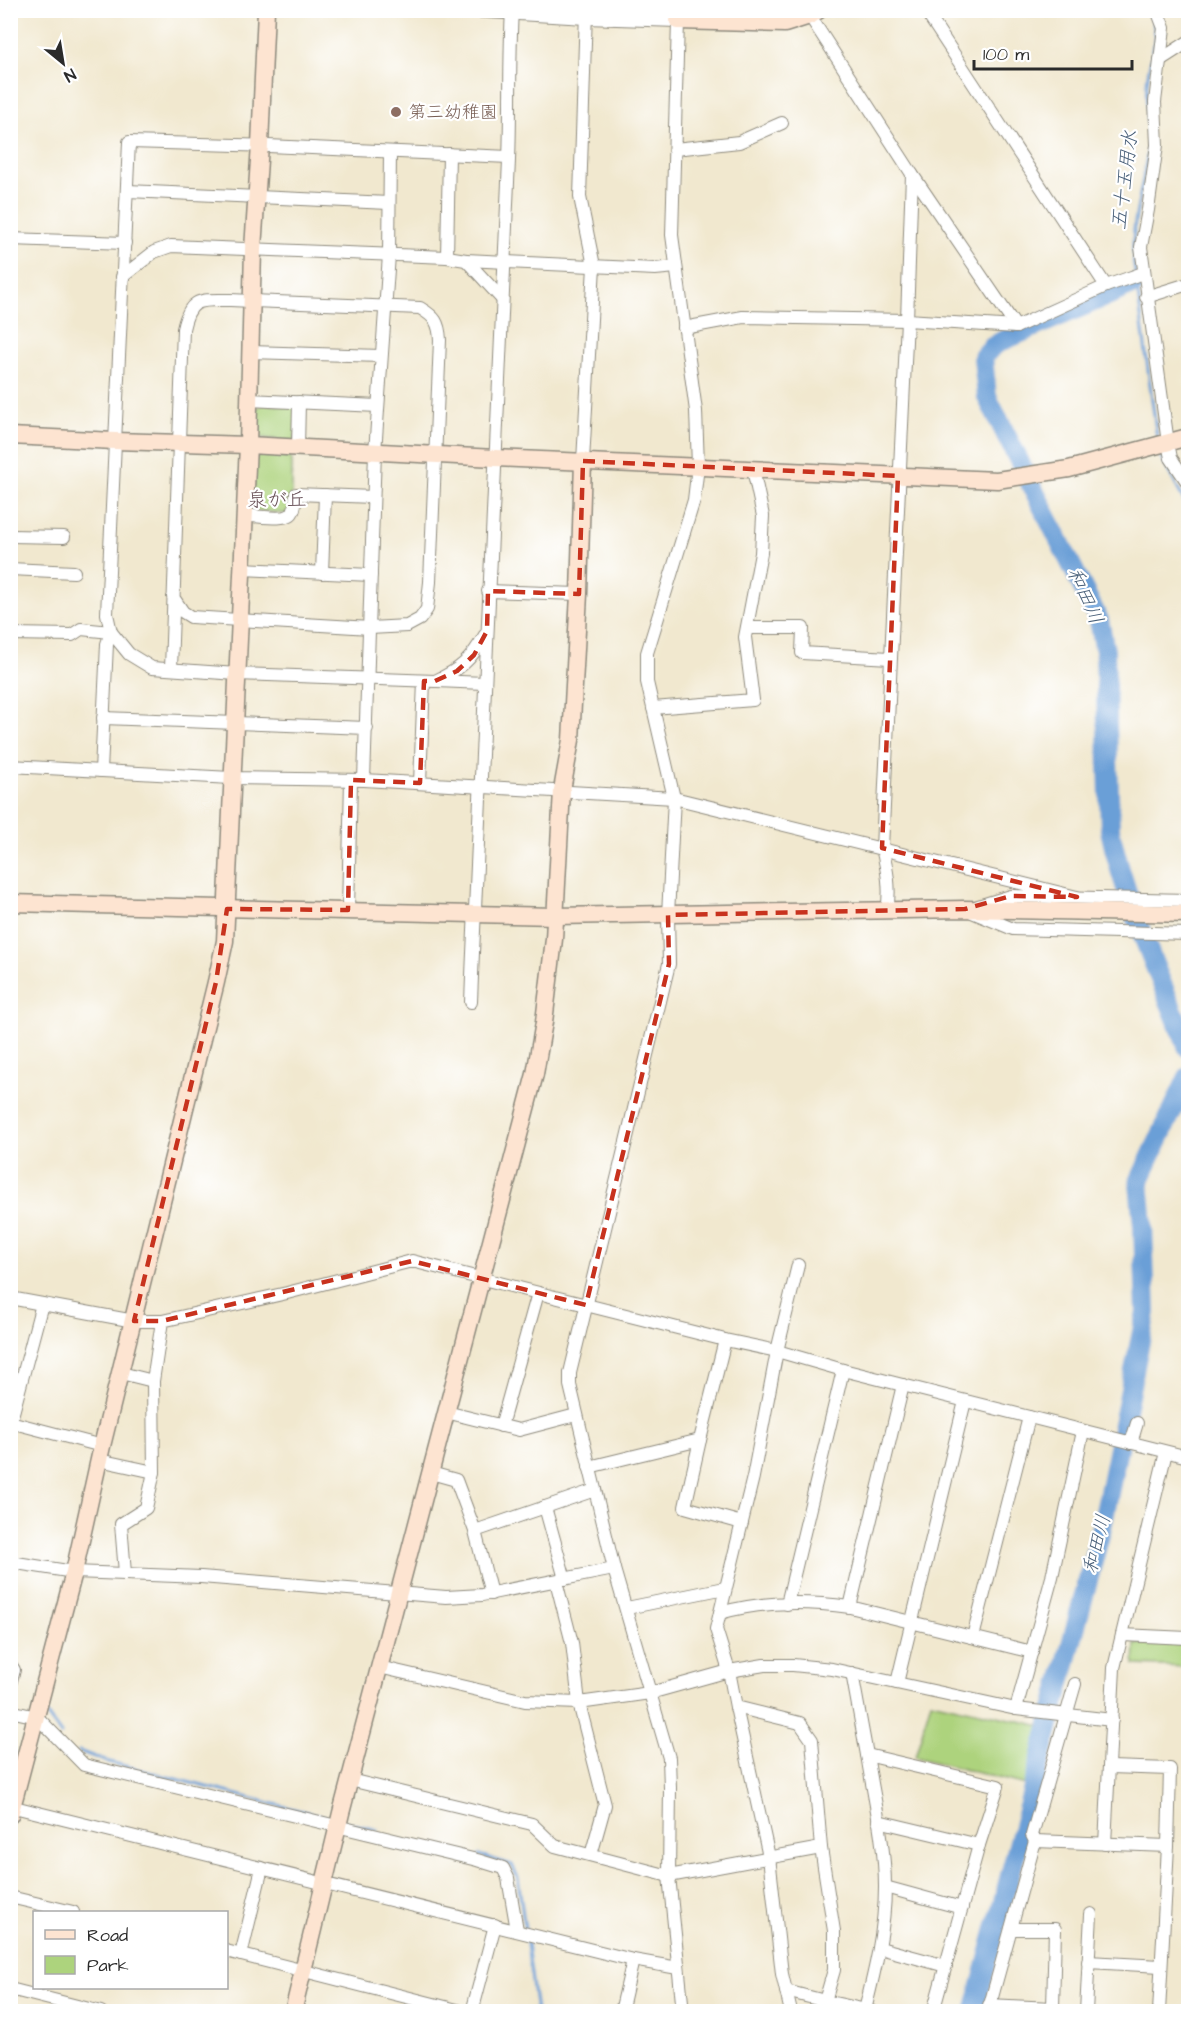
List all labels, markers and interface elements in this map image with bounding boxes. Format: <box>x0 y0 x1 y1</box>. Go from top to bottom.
north arrow <box>33 33 93 93</box>
scale bar <box>974 33 1132 71</box>
text: 100 m <box>983 42 1029 67</box>
text: N <box>60 63 80 87</box>
place label: 第三幼稚園 <box>408 100 498 125</box>
marker: 第三幼稚園 <box>389 105 403 119</box>
water label: 五十玉用水 <box>1105 129 1145 231</box>
district label: 泉が丘 <box>247 486 307 514</box>
water label: 和田川 <box>1060 563 1110 629</box>
water label: 和田川 <box>1076 1512 1118 1576</box>
legend <box>33 1911 228 1989</box>
text: Road <box>87 1923 128 1948</box>
text: Park <box>87 1953 129 1978</box>

